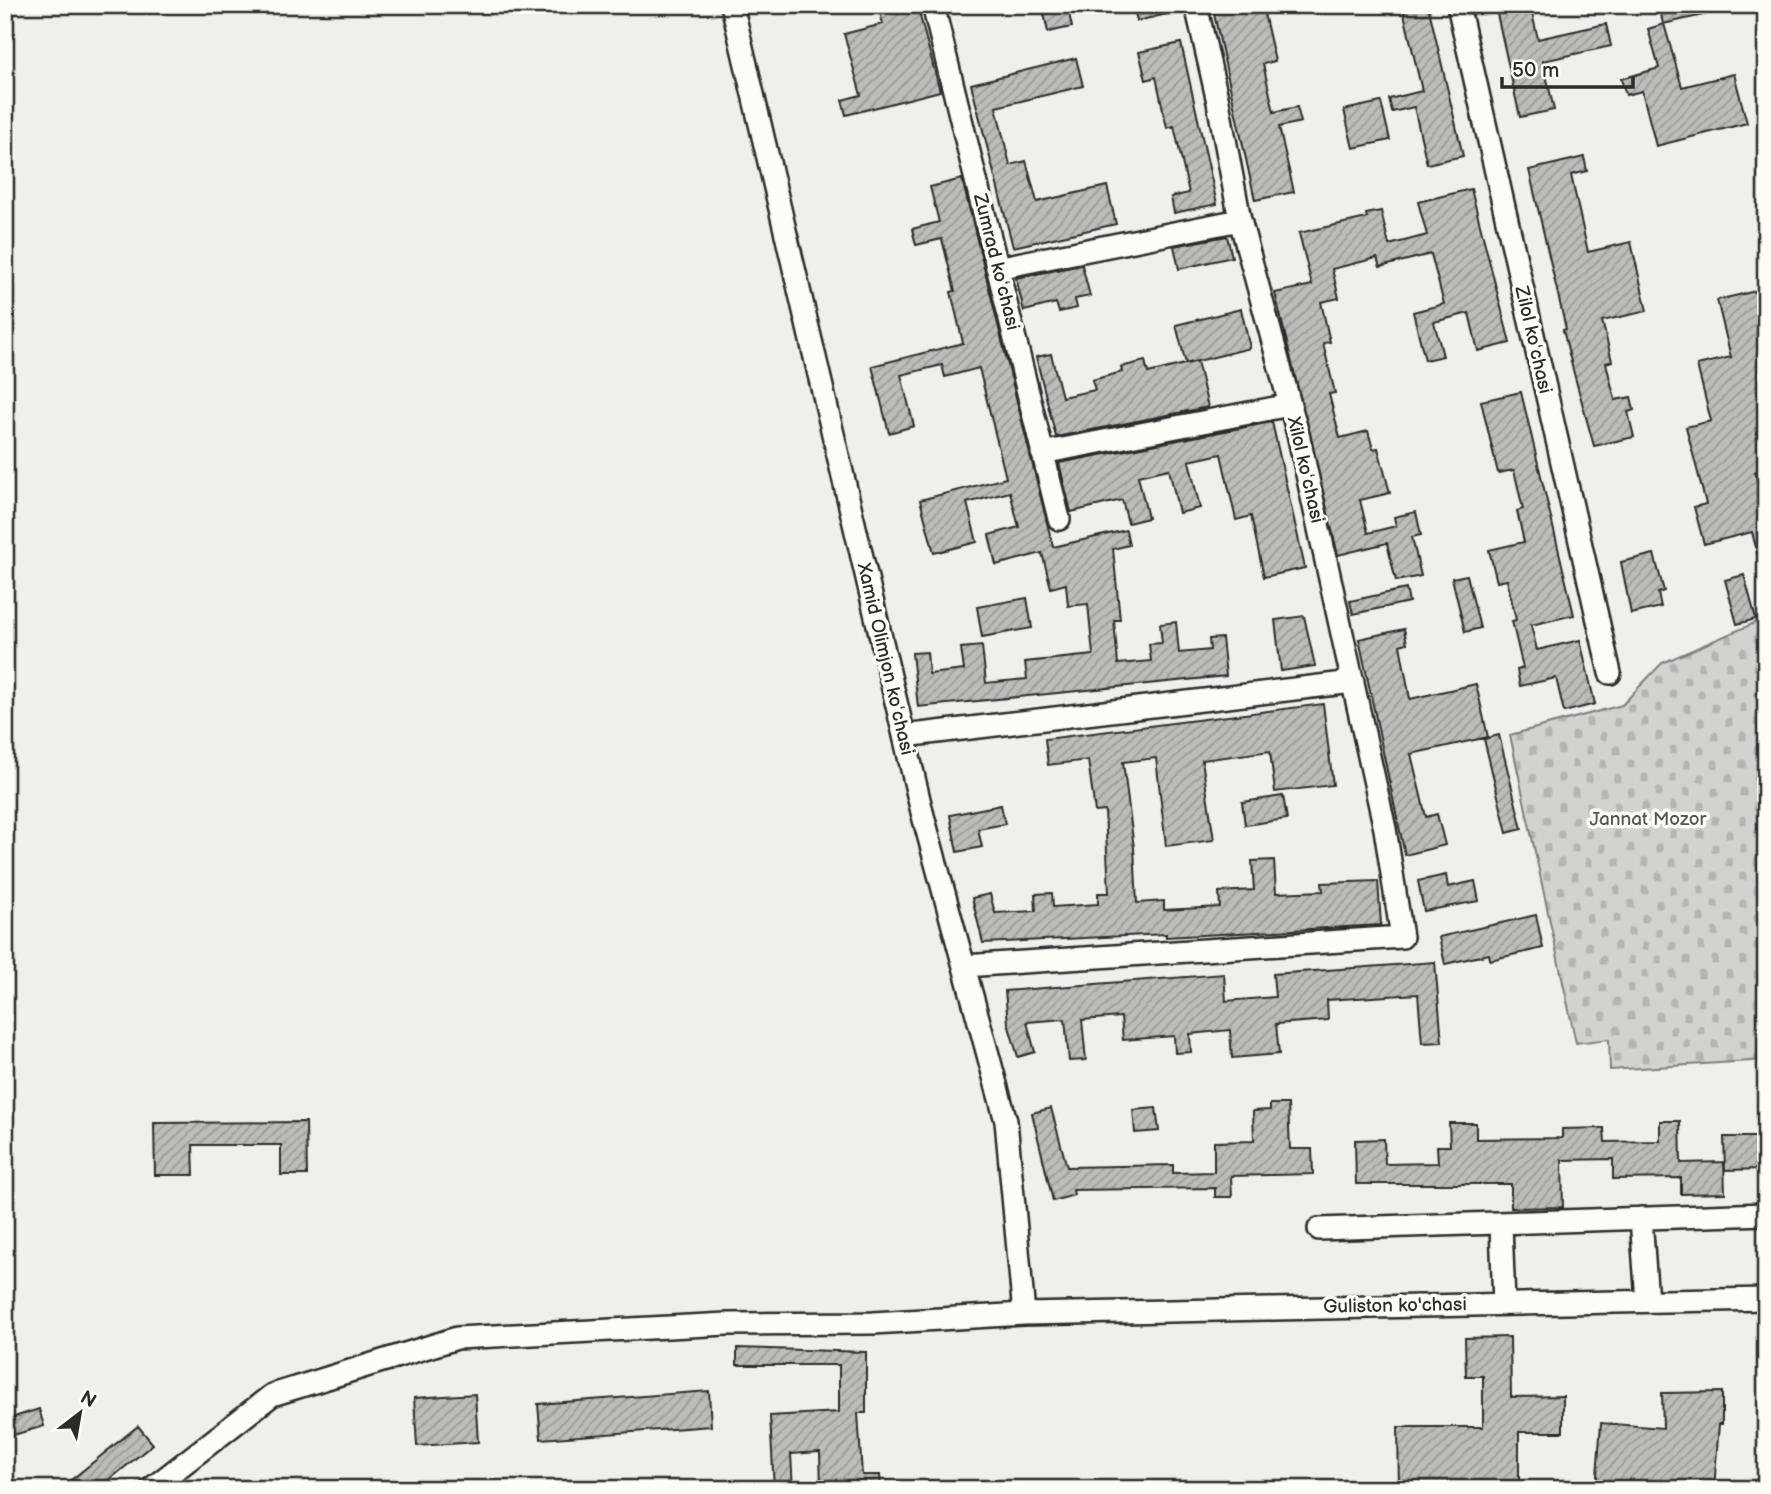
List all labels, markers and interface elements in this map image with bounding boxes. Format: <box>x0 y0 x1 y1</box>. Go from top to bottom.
scale bar <box>1502 46 1633 90</box>
text: 50 m <box>1512 58 1559 83</box>
street label: Zumrad koʻchasi <box>968 190 1024 333</box>
street label: Zilol koʻchasi <box>1509 283 1557 396</box>
street label: Xilol koʻchasi <box>1281 413 1328 526</box>
street label: Xamid Olimjon koʻchasi <box>851 560 918 757</box>
park label: Jannat Mozor <box>1590 808 1708 831</box>
street label: Guliston ko'chasi <box>1323 1293 1467 1319</box>
north arrow <box>46 1378 116 1448</box>
text: N <box>76 1386 100 1413</box>

